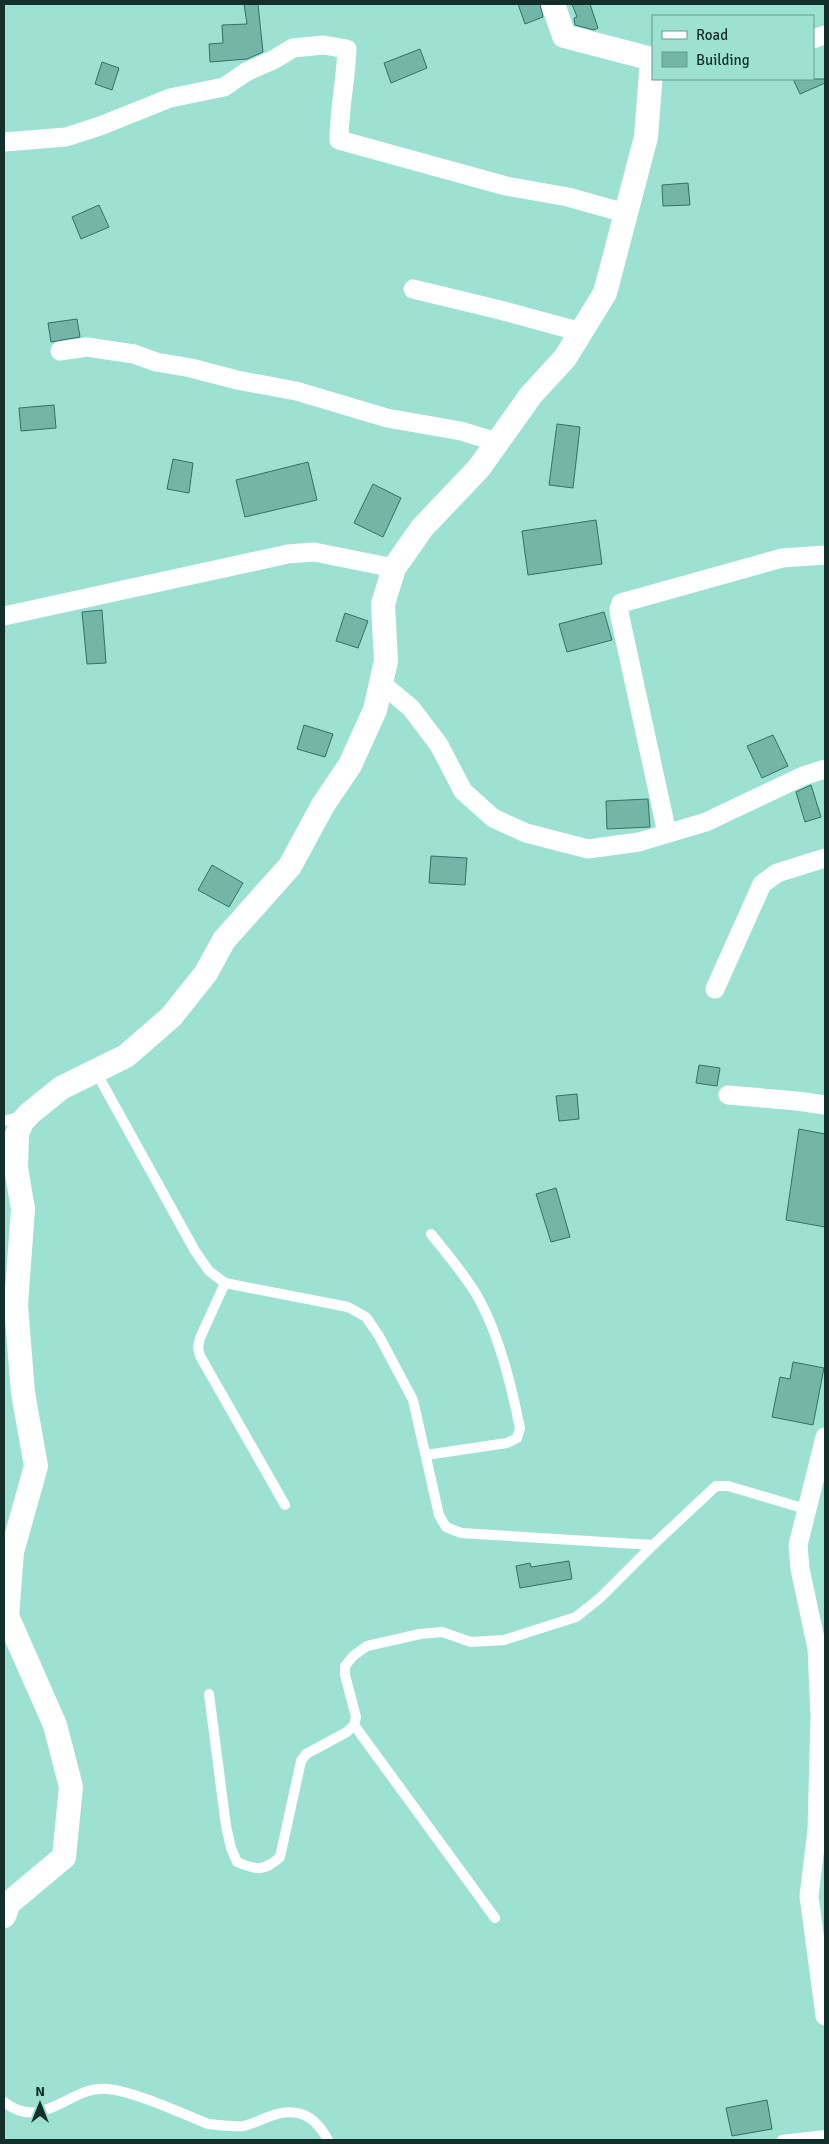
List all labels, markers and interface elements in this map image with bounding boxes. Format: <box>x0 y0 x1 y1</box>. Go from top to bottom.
legend <box>652 15 814 80</box>
text: Road <box>696 26 728 44</box>
text: Building <box>696 51 750 69</box>
north arrow <box>15 2079 65 2129</box>
text: N <box>35 2083 45 2100</box>

